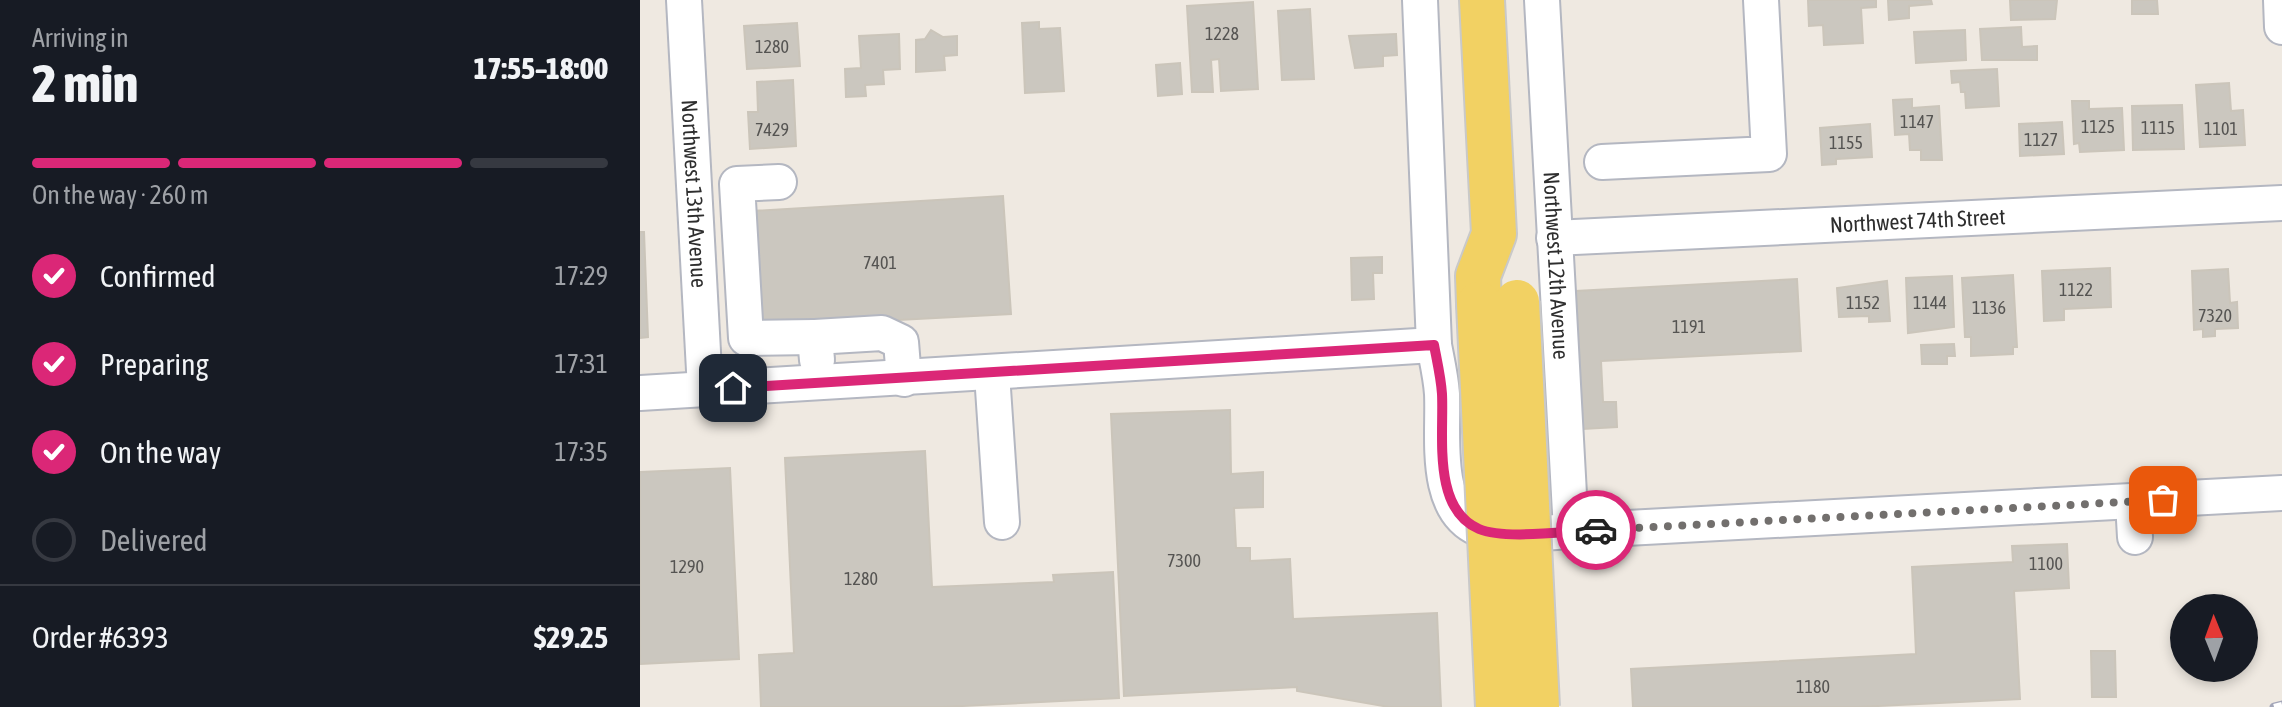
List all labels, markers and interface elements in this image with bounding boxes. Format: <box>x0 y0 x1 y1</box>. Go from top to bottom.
text: Arriving in <box>32 23 129 53</box>
house number: 1228 <box>1205 23 1239 44</box>
house number: 1280 <box>755 36 789 57</box>
text: 17:55–18:00 <box>473 51 608 85</box>
text: 2 min <box>32 53 138 113</box>
street label: Northwest 13th Avenue <box>676 99 713 288</box>
house number: 1147 <box>1900 111 1934 132</box>
house number: 1125 <box>2081 116 2115 137</box>
house number: 1115 <box>2141 117 2175 138</box>
house number: 1101 <box>2204 118 2238 139</box>
house number: 7429 <box>755 119 789 140</box>
house number: 1127 <box>2024 129 2058 150</box>
house number: 1155 <box>1829 132 1863 153</box>
street label: Northwest 12th Avenue <box>1538 171 1575 360</box>
text: On the way · 260 m <box>32 180 209 210</box>
street label: Northwest 74th Street <box>1829 203 2006 238</box>
house number: 7401 <box>863 252 897 273</box>
icon: check <box>32 254 76 298</box>
text: Confirmed <box>100 259 215 293</box>
text: 17:29 <box>554 261 608 291</box>
house number: 1122 <box>2059 279 2093 300</box>
house number: 1152 <box>1846 292 1880 313</box>
house number: 1144 <box>1913 292 1947 313</box>
house number: 1136 <box>1972 297 2006 318</box>
house number: 7320 <box>2198 305 2232 326</box>
house number: 1191 <box>1672 316 1706 337</box>
icon: check <box>32 342 76 386</box>
text: Preparing <box>100 347 209 381</box>
text: 17:31 <box>554 349 608 379</box>
pin <box>699 354 767 422</box>
icon: home <box>711 366 755 410</box>
icon: check <box>32 430 76 474</box>
text: On the way <box>100 435 221 469</box>
text: 17:35 <box>554 437 608 467</box>
pin <box>2129 466 2197 534</box>
icon: bag <box>2141 478 2185 522</box>
courier <box>1556 490 1636 570</box>
icon: car <box>1574 508 1618 552</box>
text: Delivered <box>100 523 208 557</box>
house number: 7300 <box>1167 550 1201 571</box>
house number: 1100 <box>2029 553 2063 574</box>
house number: 1290 <box>670 556 704 577</box>
house number: 1280 <box>844 568 878 589</box>
north arrow <box>2170 594 2258 682</box>
map controls <box>2170 594 2258 682</box>
text: Order #6393 <box>32 620 169 654</box>
text: $29.25 <box>534 620 608 654</box>
house number: 1180 <box>1796 676 1830 697</box>

